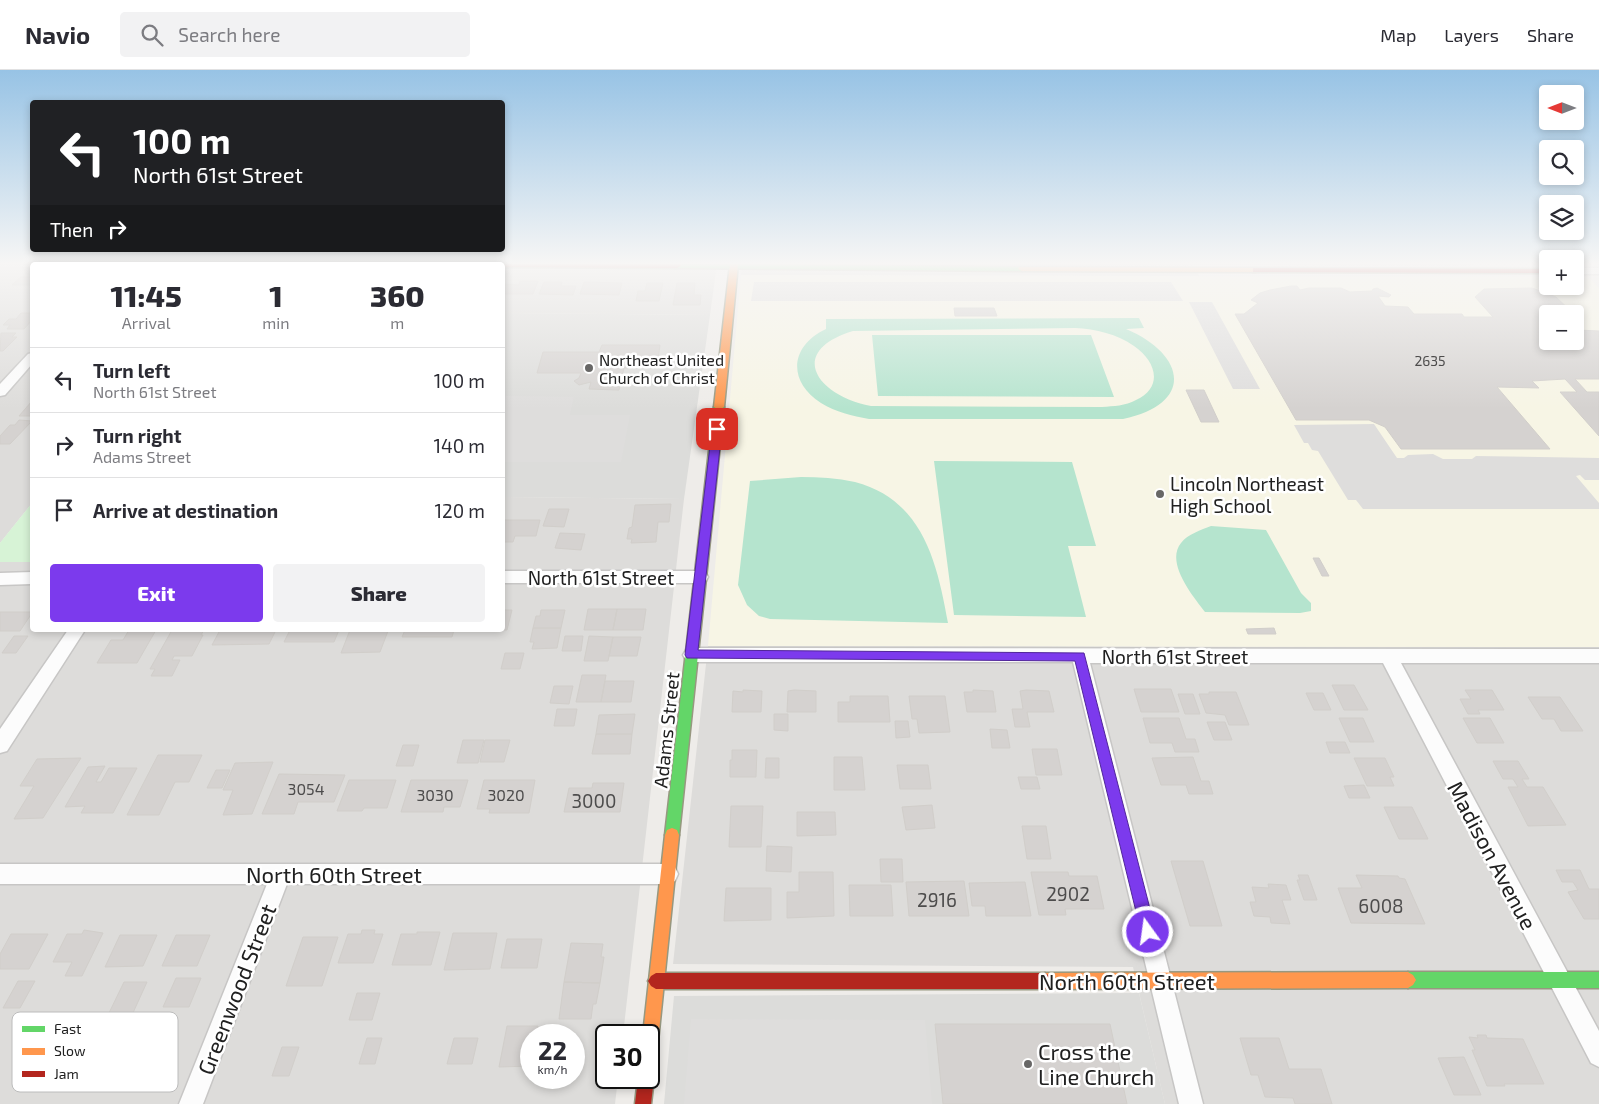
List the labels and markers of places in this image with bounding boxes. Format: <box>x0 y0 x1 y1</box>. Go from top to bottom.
place label: Northeast United Church of Christ <box>599 350 724 387</box>
marker: Northeast United Church of Christ <box>583 362 595 374</box>
pin <box>696 408 738 450</box>
place label: Lincoln Northeast High School <box>1170 472 1324 517</box>
marker: Lincoln Northeast High School <box>1154 488 1166 500</box>
place label: Cross the Line Church <box>1038 1038 1154 1089</box>
marker: Cross the Line Church <box>1022 1058 1034 1070</box>

